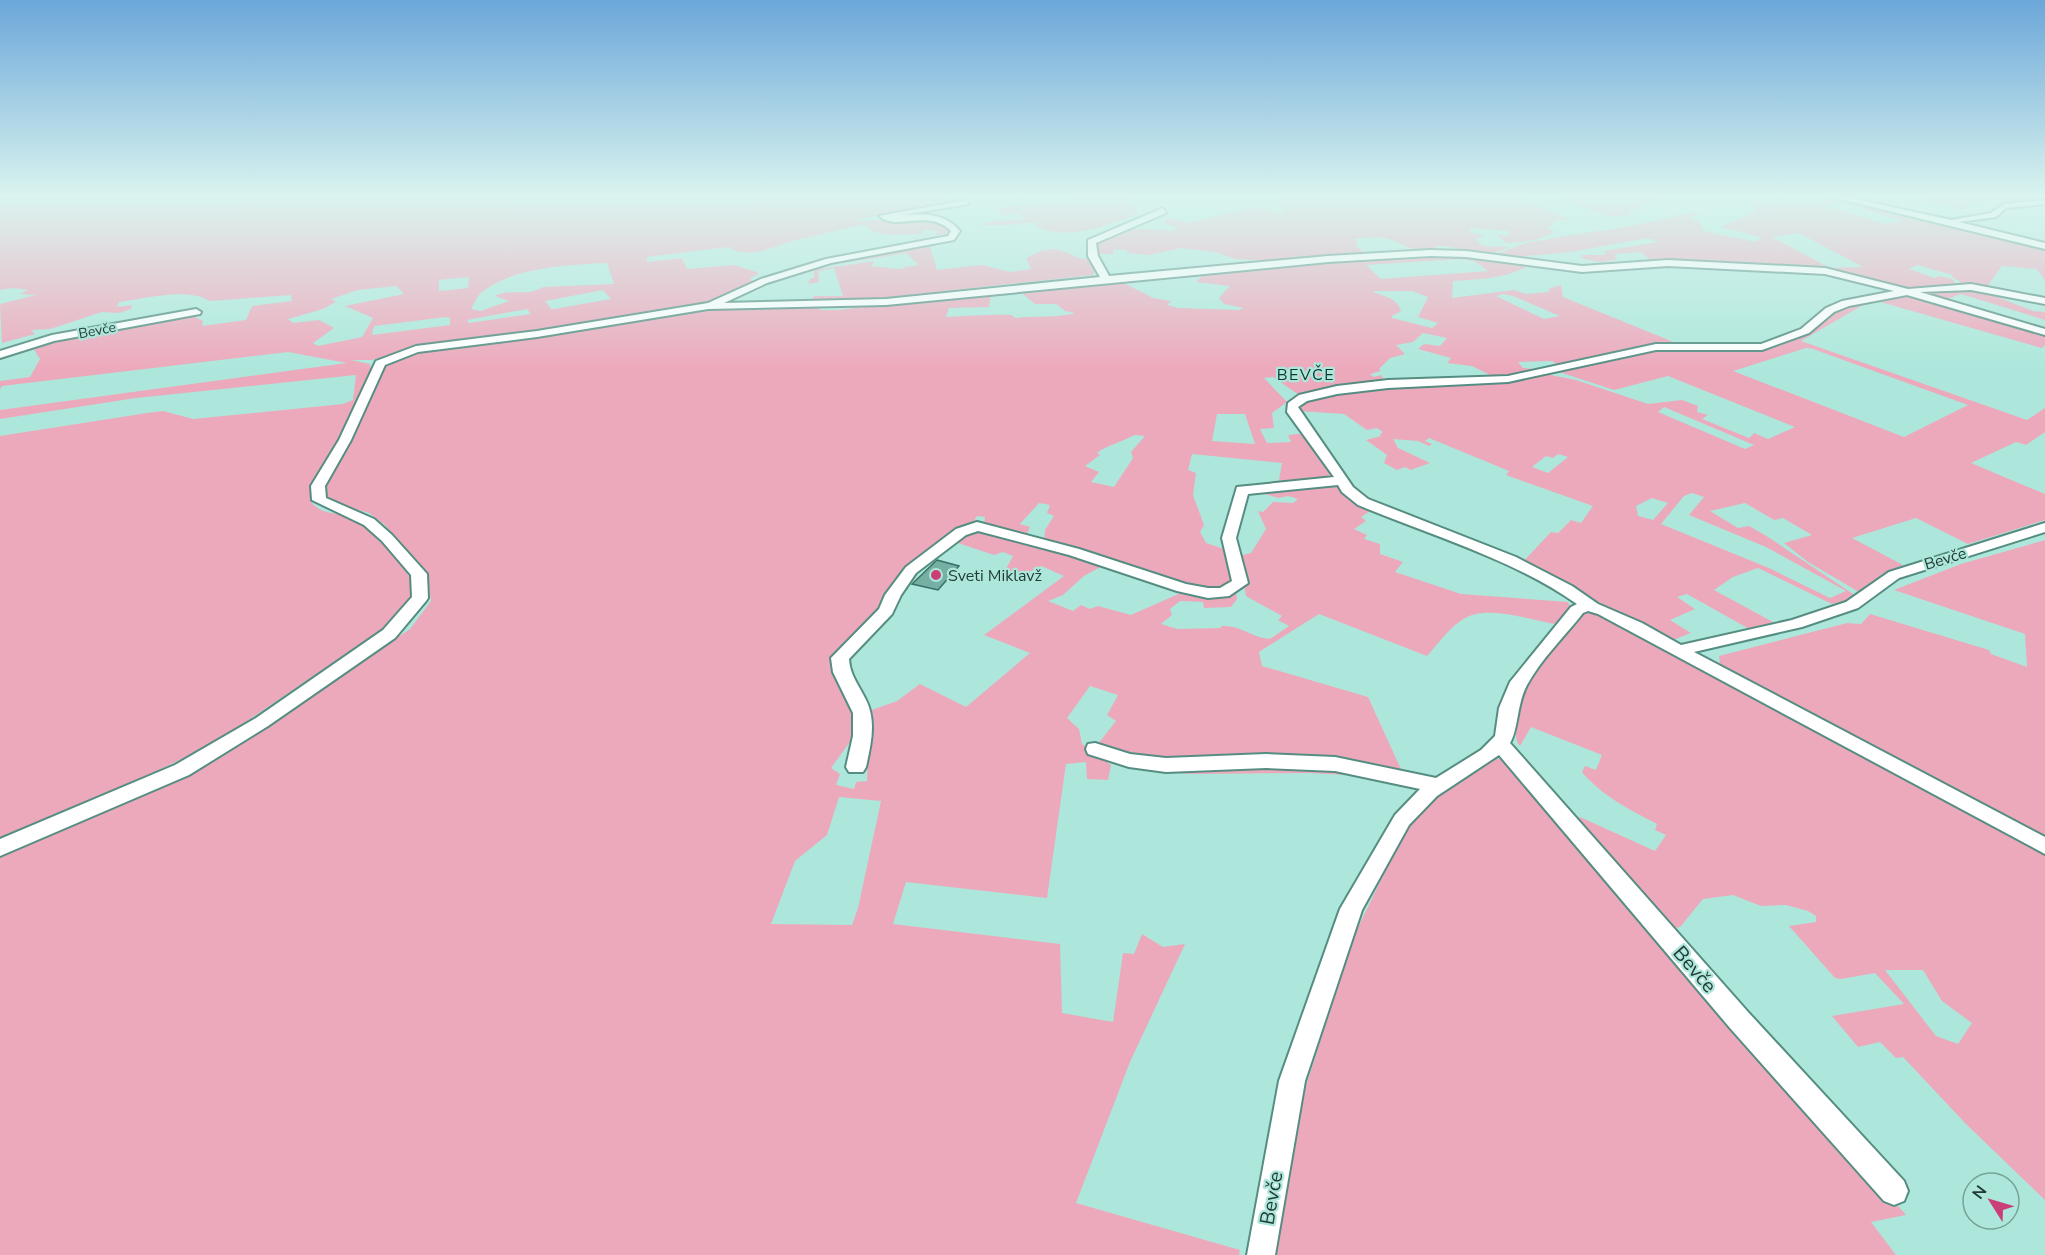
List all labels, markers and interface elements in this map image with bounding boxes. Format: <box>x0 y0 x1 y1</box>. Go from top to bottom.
street label: Bevče <box>77 318 117 343</box>
district label: BEVČE <box>1277 364 1335 386</box>
street label: Bevče <box>1921 542 1969 576</box>
place label: Sveti Miklavž <box>948 565 1042 587</box>
marker: Sveti Miklavž <box>929 568 943 582</box>
street label: Bevče <box>1667 940 1722 999</box>
street label: Bevče <box>1254 1169 1289 1227</box>
north arrow <box>1961 1171 2021 1231</box>
text: N <box>1967 1181 1992 1204</box>

